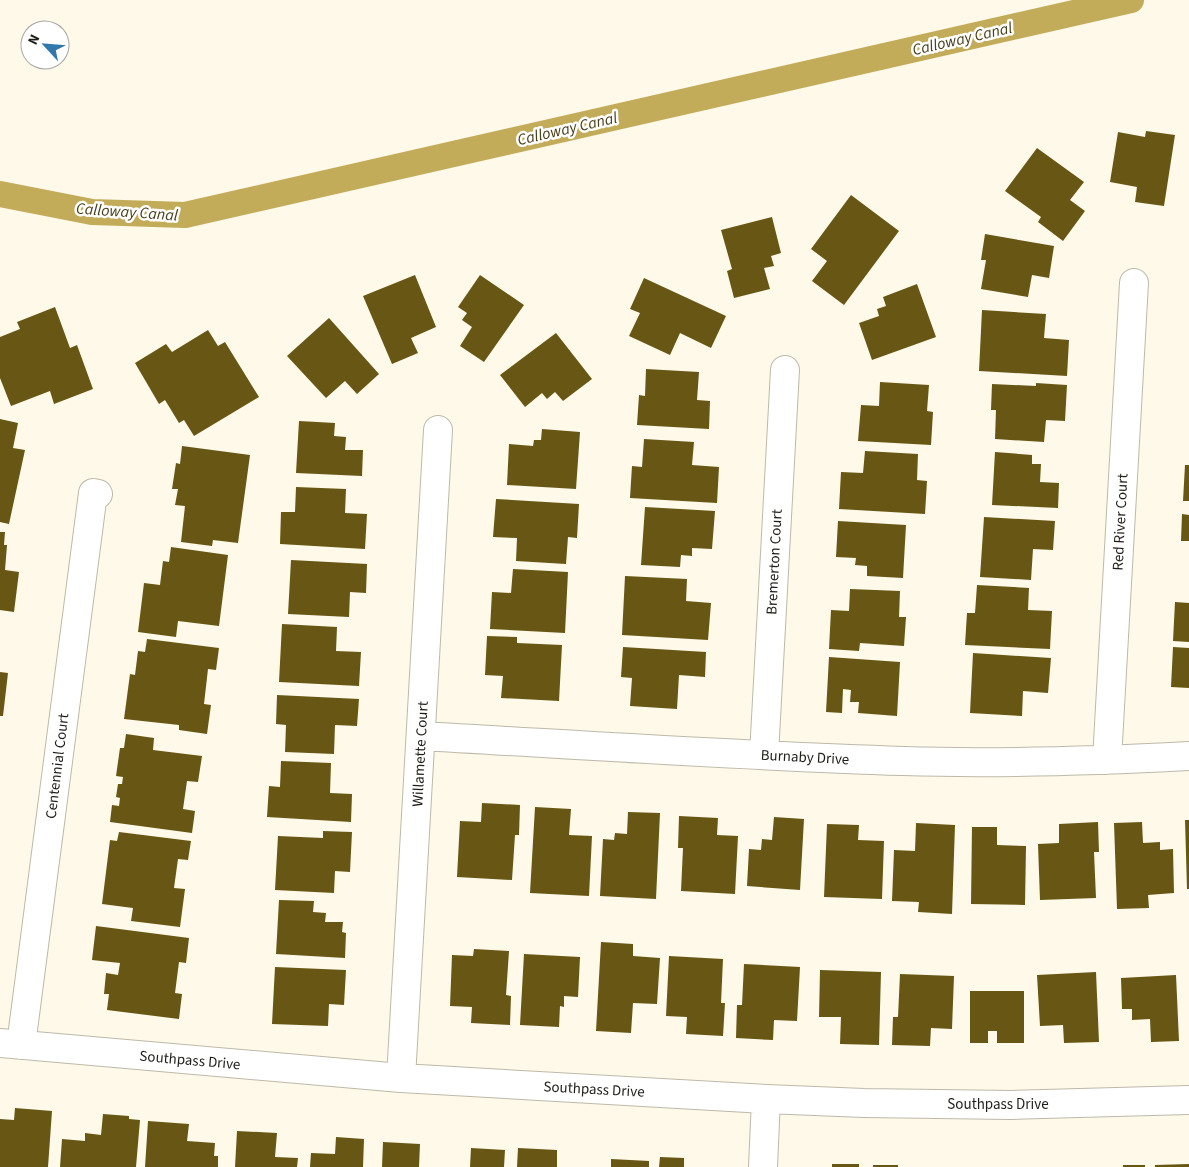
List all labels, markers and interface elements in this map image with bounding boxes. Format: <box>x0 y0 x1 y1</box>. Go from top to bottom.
water label: Calloway Canal <box>910 17 1014 61</box>
north arrow <box>20 20 70 70</box>
text: N <box>23 31 45 48</box>
water label: Calloway Canal <box>515 107 619 151</box>
water label: Calloway Canal <box>75 197 179 227</box>
street label: Red River Court <box>1107 473 1134 571</box>
street label: Bremerton Court <box>761 509 788 615</box>
street label: Willamette Court <box>407 701 434 807</box>
street label: Centennial Court <box>41 712 74 820</box>
street label: Burnaby Drive <box>760 745 850 770</box>
street label: Southpass Drive <box>139 1046 241 1075</box>
street label: Southpass Drive <box>543 1076 645 1103</box>
street label: Southpass Drive <box>947 1094 1049 1115</box>

